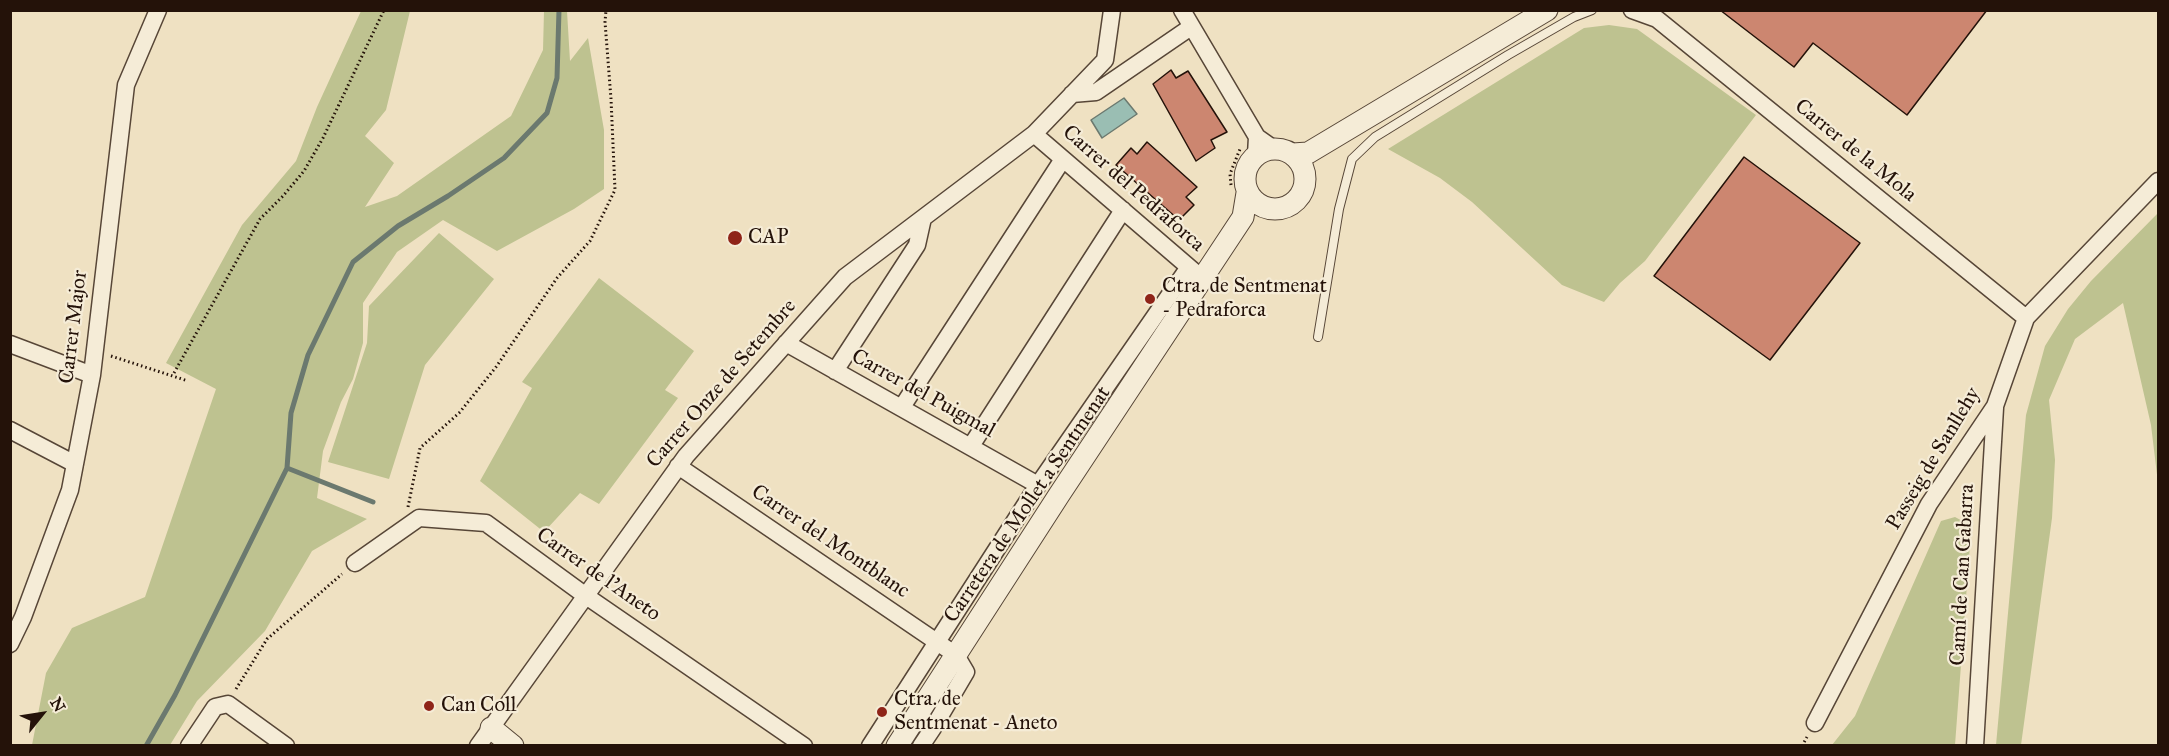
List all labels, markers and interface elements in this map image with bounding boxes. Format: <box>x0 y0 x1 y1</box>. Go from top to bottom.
street label: Carrer de la Mola <box>1789 94 1921 208</box>
street label: Carrer del Pedraforca <box>1057 120 1209 258</box>
place label: CAP <box>748 225 788 251</box>
marker: CAP <box>726 229 744 247</box>
street label: Carrer Major <box>55 269 93 385</box>
place label: Ctra. de Sentmenat - Pedraforca <box>1162 274 1327 324</box>
marker: Ctra. de Sentmenat - Pedraforca <box>1143 292 1157 306</box>
street label: Carrer Onze de Setembre <box>642 295 802 473</box>
street label: Carrer del Puigmal <box>847 344 999 444</box>
street label: Carretera de Mollet a Sentmenat <box>939 382 1117 628</box>
street label: Passeig de Sanllehy <box>1882 383 1986 535</box>
street label: Carrer del Montblanc <box>746 480 914 604</box>
street label: Camí de Can Gabarra <box>1946 484 1980 666</box>
street label: Carrer de l'Aneto <box>531 523 665 627</box>
north arrow <box>12 684 72 744</box>
place label: Ctra. de Sentmenat - Aneto <box>894 687 1058 737</box>
place label: Can Coll <box>441 693 516 719</box>
text: N <box>46 694 70 715</box>
marker: Can Coll <box>422 699 436 713</box>
marker: Ctra. de Sentmenat - Aneto <box>875 705 889 719</box>

